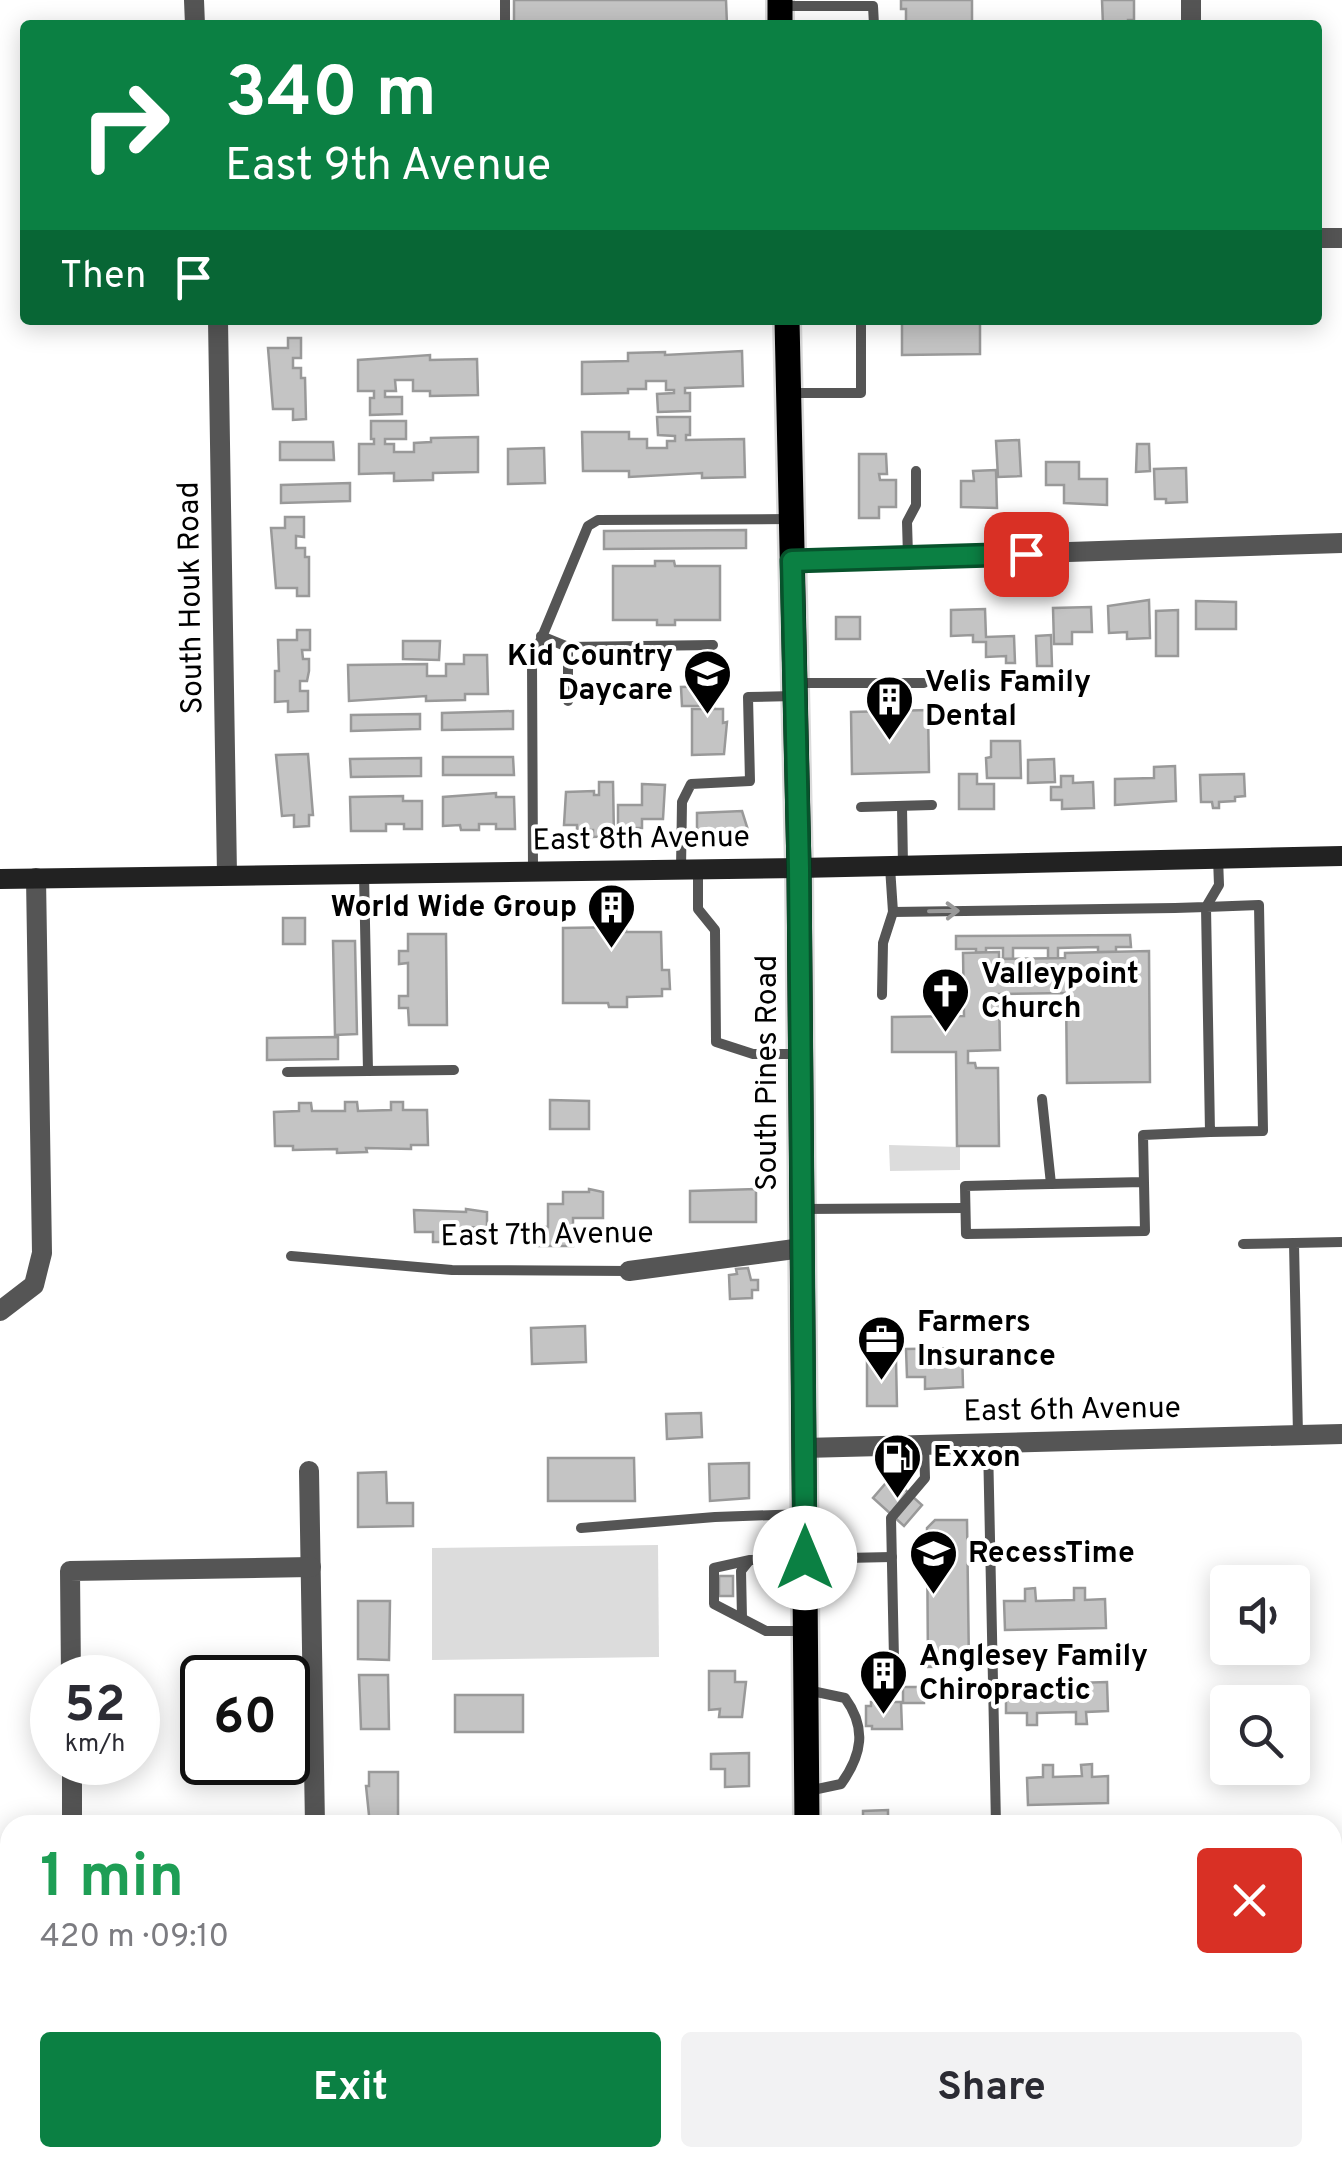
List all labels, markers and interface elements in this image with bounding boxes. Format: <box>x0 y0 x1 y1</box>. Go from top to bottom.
text: 340 m <box>225 52 437 141</box>
icon: right <box>60 60 190 190</box>
text: East 9th Avenue <box>225 139 551 196</box>
icon: arrive <box>166 250 221 305</box>
text: Then <box>60 253 146 302</box>
street label: South Houk Road <box>171 481 213 715</box>
pin <box>984 512 1069 597</box>
icon: arrive <box>999 527 1054 582</box>
place label: Kid Country Daycare <box>507 639 673 710</box>
school or university icon: Kid Country Daycare <box>682 648 734 716</box>
place label: Velis Family Dental <box>925 665 1091 736</box>
building icon: Velis Family Dental <box>864 674 916 742</box>
street label: East 8th Avenue <box>532 820 750 860</box>
building icon: World Wide Group <box>586 882 638 950</box>
place label: World Wide Group <box>331 890 577 927</box>
one-way arrow <box>927 902 959 921</box>
street label: South Pines Road <box>750 955 787 1191</box>
place label: Valleypoint Church <box>981 957 1139 1028</box>
church icon: Valleypoint Church <box>920 966 972 1034</box>
street label: East 7th Avenue <box>440 1216 654 1256</box>
place label: Farmers Insurance <box>917 1305 1056 1376</box>
office icon: Farmers Insurance <box>856 1314 908 1382</box>
street label: East 6th Avenue <box>963 1391 1181 1431</box>
fuel station icon: Exxon <box>872 1432 924 1500</box>
place label: Exxon <box>933 1440 1021 1477</box>
position arrow <box>753 1506 857 1610</box>
school or university icon: RecessTime <box>907 1528 959 1596</box>
place label: RecessTime <box>968 1536 1135 1573</box>
map controls <box>1210 1565 1310 1785</box>
button: sound <box>1210 1565 1310 1665</box>
place label: Anglesey Family Chiropractic <box>919 1639 1148 1710</box>
building icon: Anglesey Family Chiropractic <box>858 1648 910 1716</box>
speed limit sign: 60 <box>180 1655 310 1785</box>
text: 52 <box>64 1676 126 1739</box>
button: search <box>1210 1685 1310 1785</box>
text: km/h <box>65 1729 125 1761</box>
text: 1 min <box>40 1842 184 1918</box>
button: close <box>1197 1848 1302 1953</box>
text: 420 m · 09:10 <box>40 1918 229 1958</box>
button: Exit <box>40 2032 661 2147</box>
button: Share <box>681 2032 1302 2147</box>

